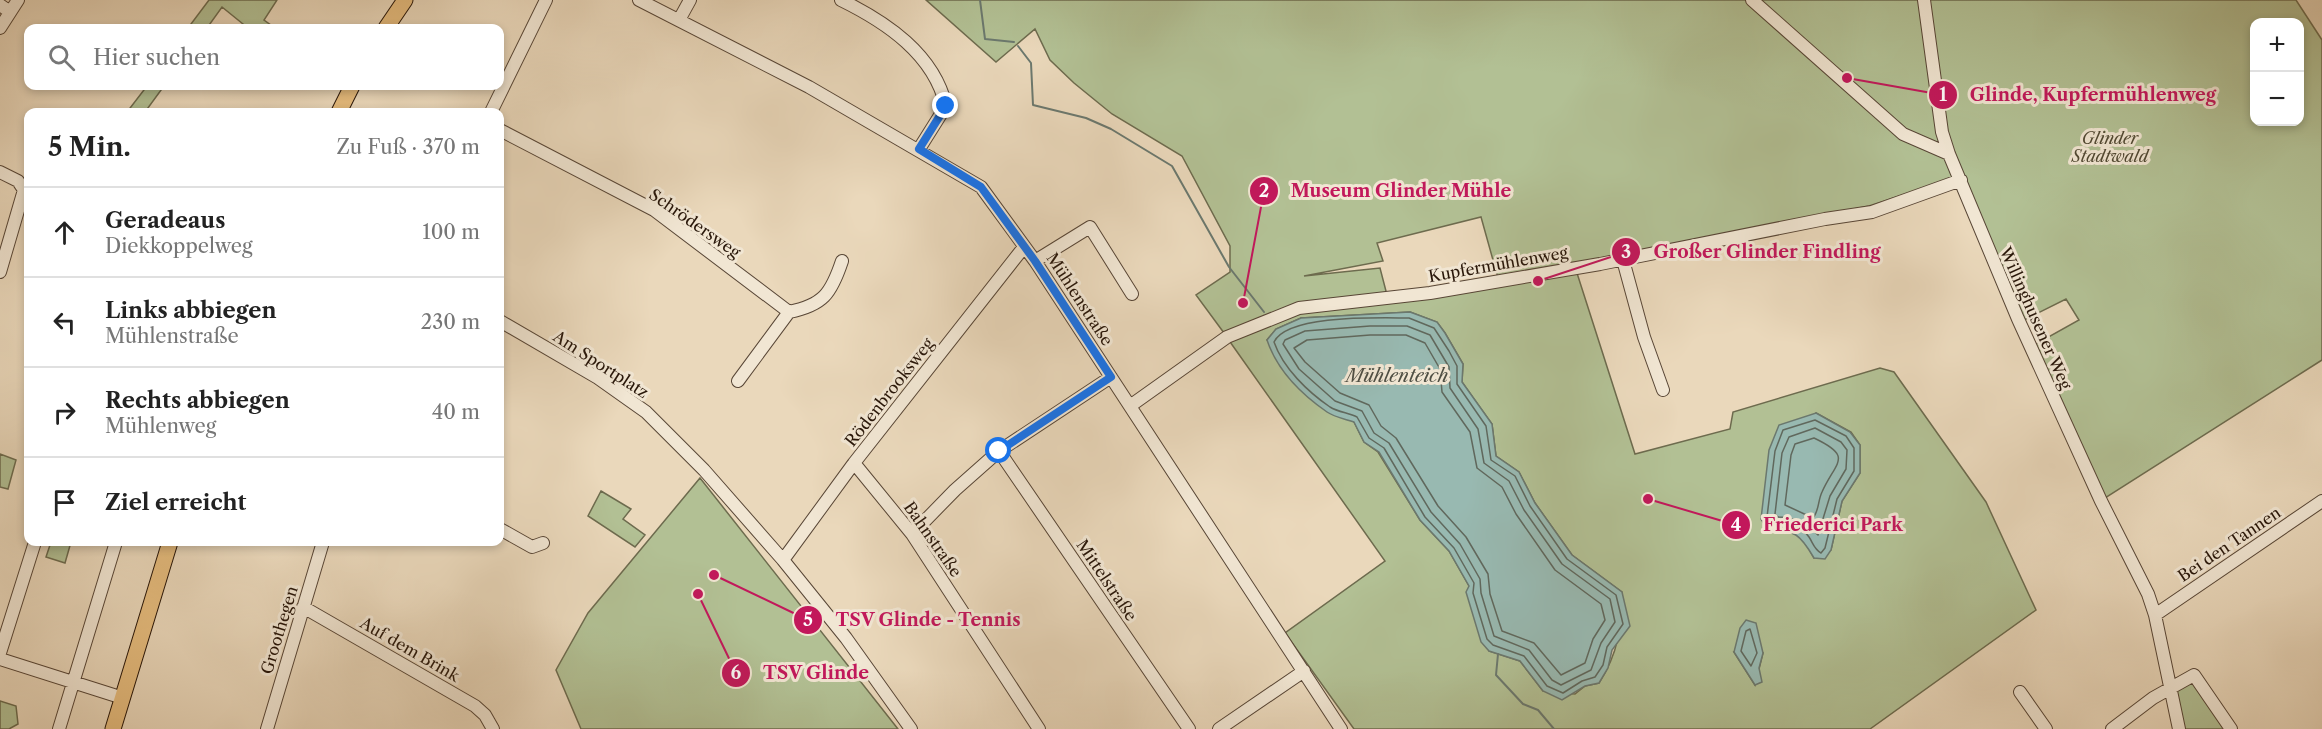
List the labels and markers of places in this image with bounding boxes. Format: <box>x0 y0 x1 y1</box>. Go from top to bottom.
callout: Glinde, Kupfermühlenweg <box>1928 77 2229 113</box>
callout: Museum Glinder Mühle <box>1249 173 1524 209</box>
callout: Großer Glinder Findling <box>1611 234 1893 270</box>
callout: Friederici Park <box>1721 507 1915 543</box>
callout: TSV Glinde - Tennis <box>793 602 1034 638</box>
callout: TSV Glinde <box>721 655 881 691</box>

